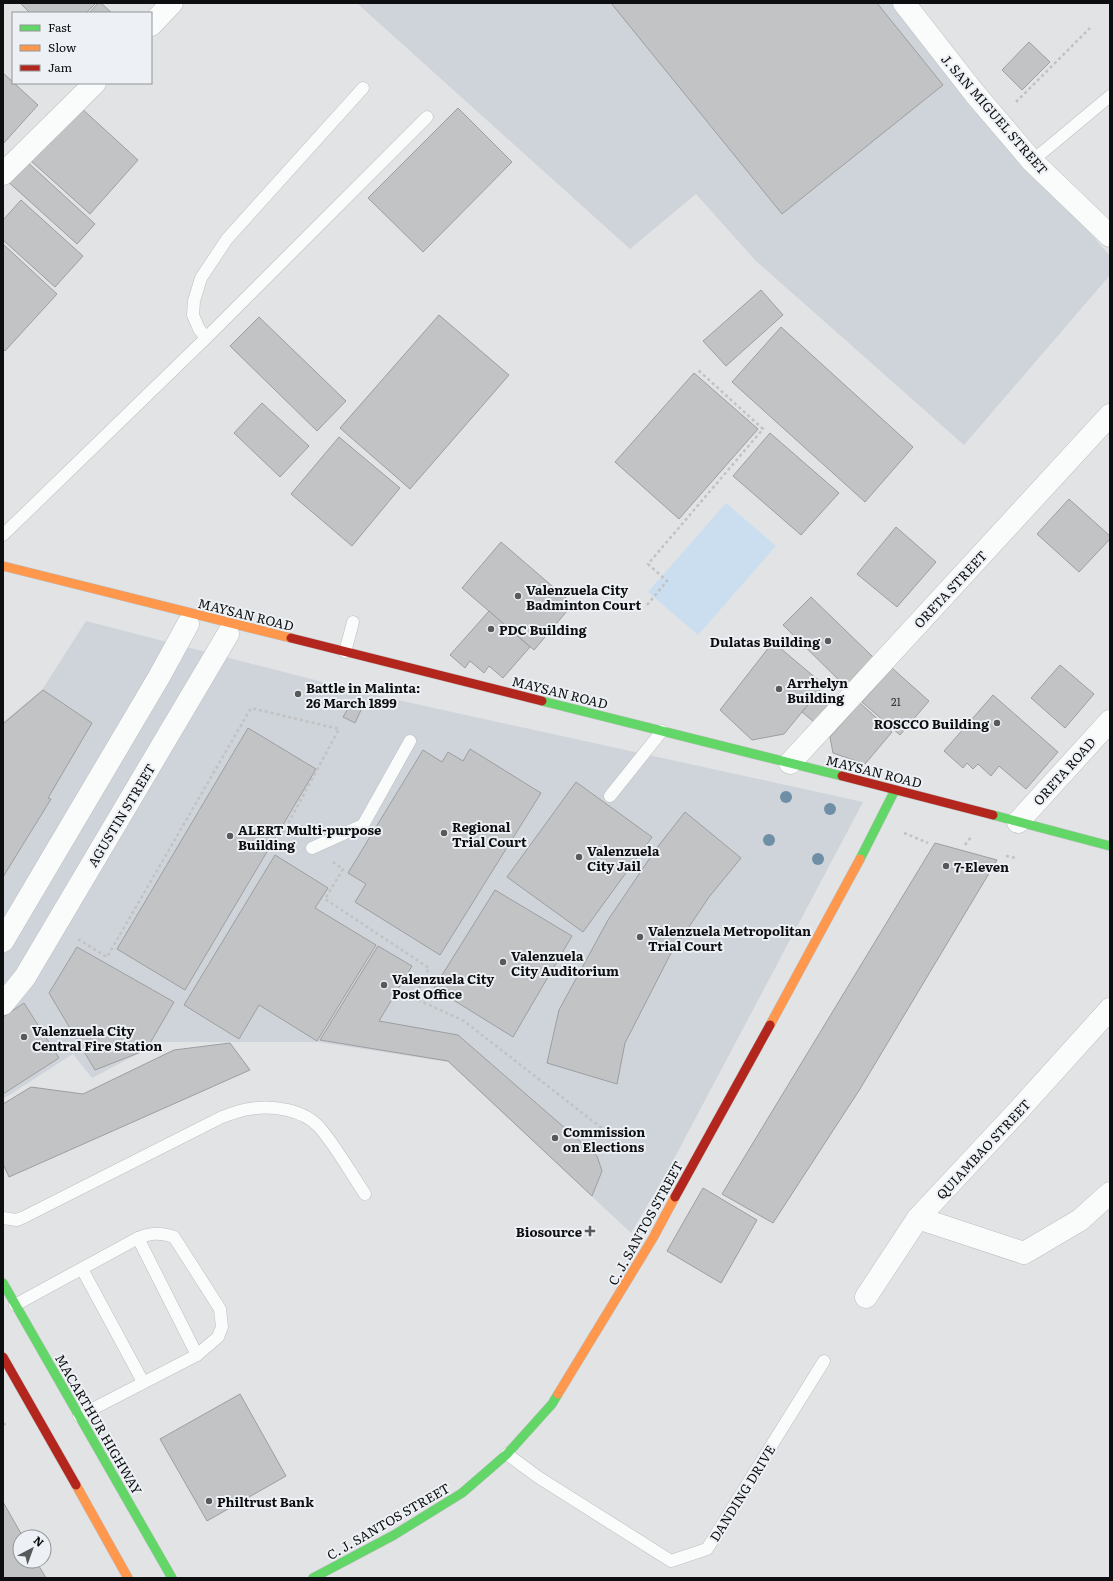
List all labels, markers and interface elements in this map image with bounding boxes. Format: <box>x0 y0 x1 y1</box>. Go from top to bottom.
legend <box>12 12 152 84</box>
text: Fast <box>48 18 72 36</box>
text: Slow <box>48 38 77 56</box>
street label: J. SAN MIGUEL STREET <box>937 50 1053 179</box>
text: Jam <box>48 58 73 76</box>
street label: ORETA STREET <box>909 546 991 632</box>
place label: Valenzuela City Badminton Court <box>526 580 641 614</box>
marker: Valenzuela City Badminton Court <box>513 591 523 601</box>
street label: MAYSAN ROAD <box>196 593 296 635</box>
place label: PDC Building <box>499 620 587 639</box>
marker: PDC Building <box>486 624 496 634</box>
place label: Dulatas Building <box>710 632 820 651</box>
marker: Dulatas Building <box>823 636 833 646</box>
street label: MAYSAN ROAD <box>510 671 610 713</box>
place label: Arrhelyn Building <box>787 673 848 707</box>
place label: Battle in Malinta: 26 March 1899 <box>306 678 420 712</box>
marker: Arrhelyn Building <box>774 684 784 694</box>
marker: Battle in Malinta: 26 March 1899 <box>293 689 303 699</box>
house number: 21 <box>891 693 902 709</box>
place label: ROSCCO Building <box>874 714 989 733</box>
marker: ROSCCO Building <box>992 718 1002 728</box>
street label: ORETA ROAD <box>1028 733 1100 809</box>
street label: MAYSAN ROAD <box>824 750 924 792</box>
street label: AGUSTIN STREET <box>83 759 160 870</box>
place label: Regional Trial Court <box>452 817 527 851</box>
place label: ALERT Multi-purpose Building <box>238 820 381 854</box>
marker: Regional Trial Court <box>439 828 449 838</box>
marker: ALERT Multi-purpose Building <box>225 831 235 841</box>
place label: Valenzuela City Jail <box>587 841 660 875</box>
marker: Valenzuela City Jail <box>574 852 584 862</box>
place label: 7-Eleven <box>954 857 1009 876</box>
marker: 7-Eleven <box>941 861 951 871</box>
place label: Valenzuela Metropolitan Trial Court <box>648 921 811 955</box>
marker: Valenzuela Metropolitan Trial Court <box>635 932 645 942</box>
place label: Valenzuela City Auditorium <box>511 946 619 980</box>
marker: Valenzuela City Auditorium <box>498 957 508 967</box>
place label: Valenzuela City Post Office <box>392 969 494 1003</box>
marker: Valenzuela City Post Office <box>379 980 389 990</box>
place label: Valenzuela City Central Fire Station <box>32 1021 162 1055</box>
marker: Valenzuela City Central Fire Station <box>19 1032 29 1042</box>
street label: QUIAMBAO STREET <box>931 1094 1035 1203</box>
place label: Commission on Elections <box>563 1122 645 1156</box>
marker: Commission on Elections <box>550 1133 560 1143</box>
street label: C. J. SANTOS STREET <box>603 1157 687 1289</box>
place label: Biosource <box>516 1222 582 1241</box>
marker: Biosource <box>585 1226 595 1236</box>
street label: MACARTHUR HIGHWAY <box>51 1350 147 1498</box>
street label: DANDING DRIVE <box>705 1441 779 1545</box>
street label: C. J. SANTOS STREET <box>323 1478 453 1564</box>
place label: Philtrust Bank <box>217 1492 314 1511</box>
marker: Philtrust Bank <box>204 1496 214 1506</box>
north arrow <box>12 1529 52 1569</box>
text: N <box>30 1532 48 1550</box>

